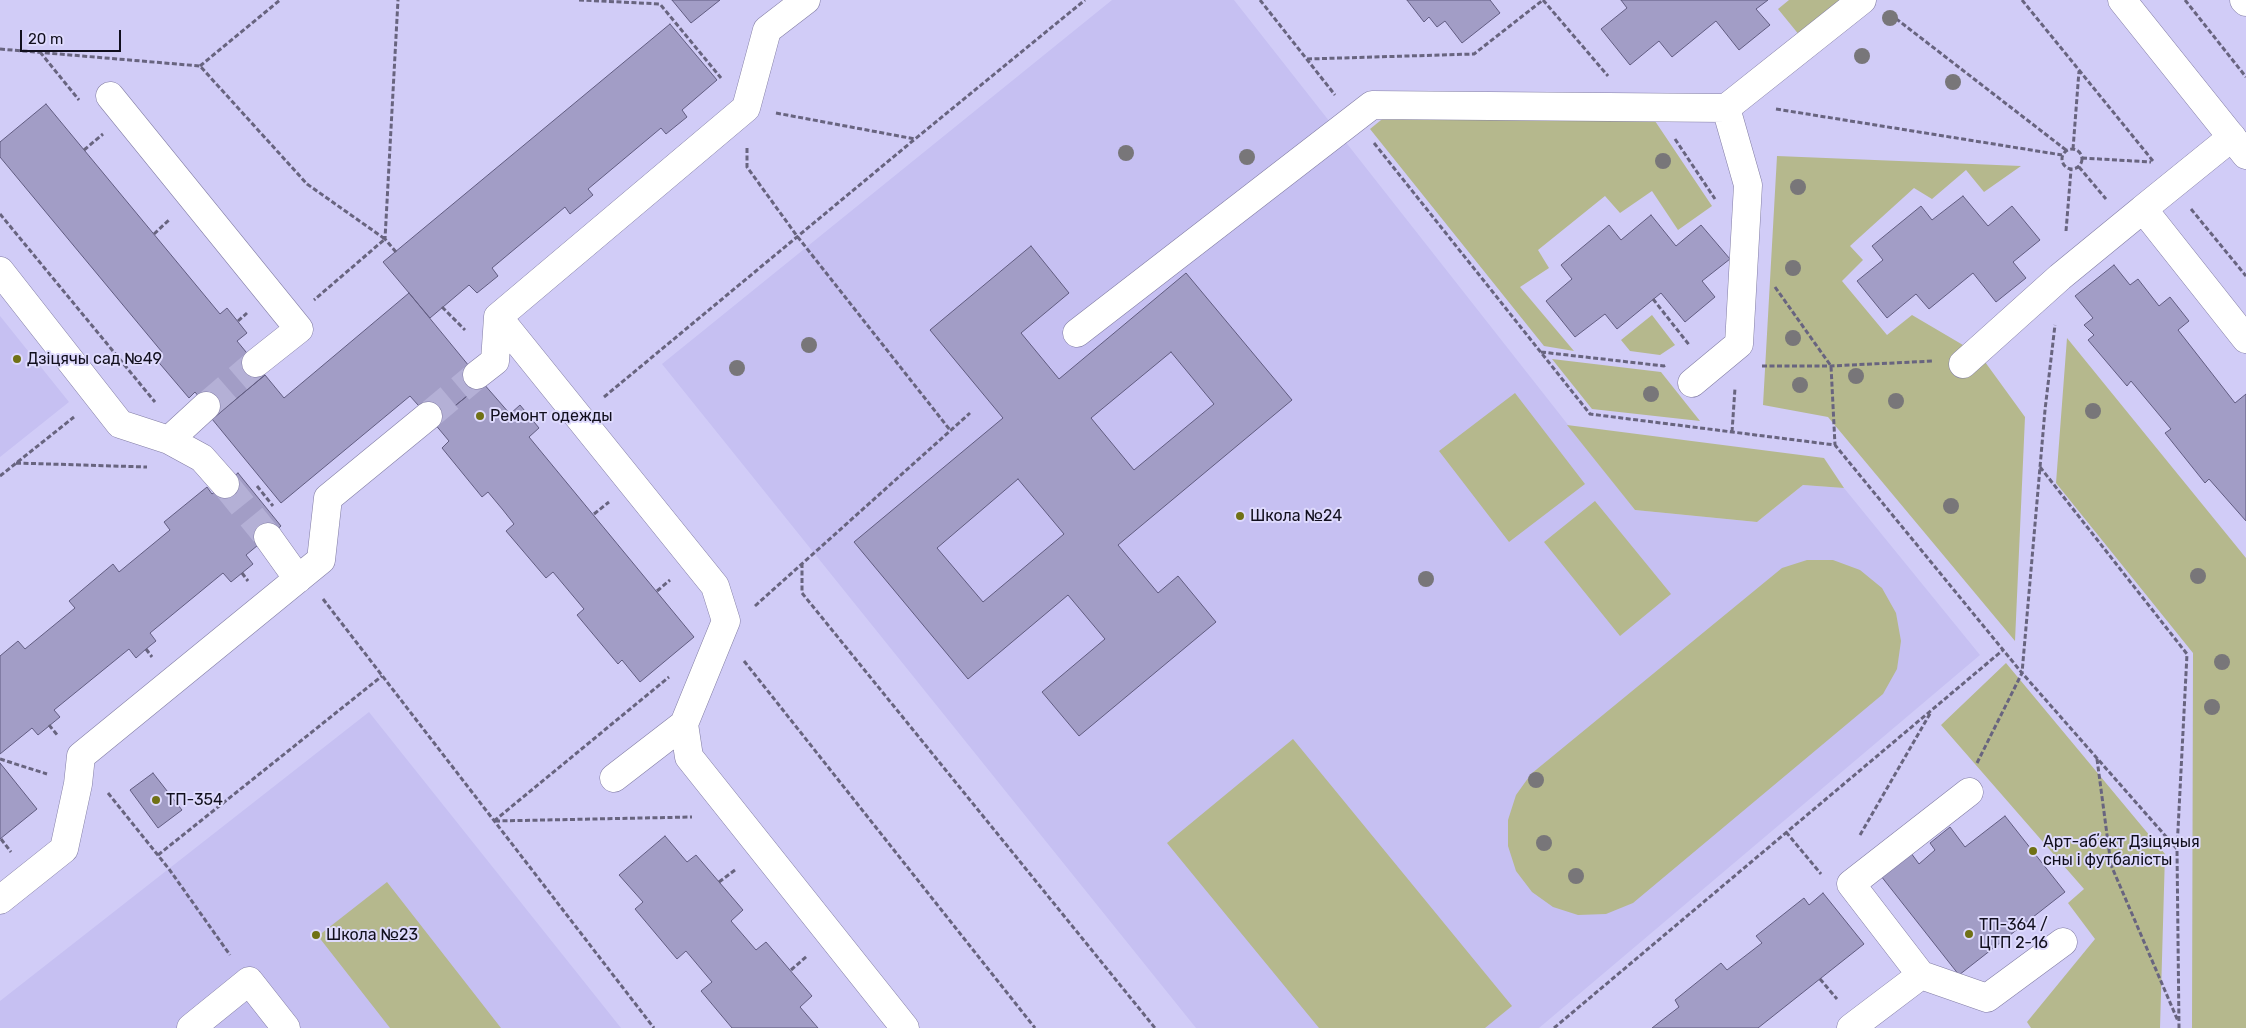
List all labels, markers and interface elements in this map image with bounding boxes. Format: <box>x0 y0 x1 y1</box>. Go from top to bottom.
scale bar <box>22 20 124 52</box>
text: 20 m <box>28 30 63 48</box>
place label: Дзіцячы сад №49 <box>27 349 162 369</box>
marker: Дзіцячы сад №49 <box>11 353 23 365</box>
place label: Ремонт одежды <box>490 406 613 426</box>
marker: Ремонт одежды <box>474 410 486 422</box>
place label: Школа №24 <box>1250 506 1342 526</box>
marker: Школа №24 <box>1234 510 1246 522</box>
place label: ТП-354 <box>166 790 223 810</box>
marker: ТП-354 <box>150 794 162 806</box>
place label: Арт-абʼект Дзіцячыя сны і футбалісты <box>2043 832 2200 870</box>
marker: Арт-абʼект Дзіцячыя сны і футбалісты <box>2027 845 2039 857</box>
place label: ТП-364 / ЦТП 2-16 <box>1979 915 2048 953</box>
place label: Школа №23 <box>326 925 418 945</box>
marker: ТП-364 / ЦТП 2-16 <box>1963 928 1975 940</box>
marker: Школа №23 <box>310 929 322 941</box>

